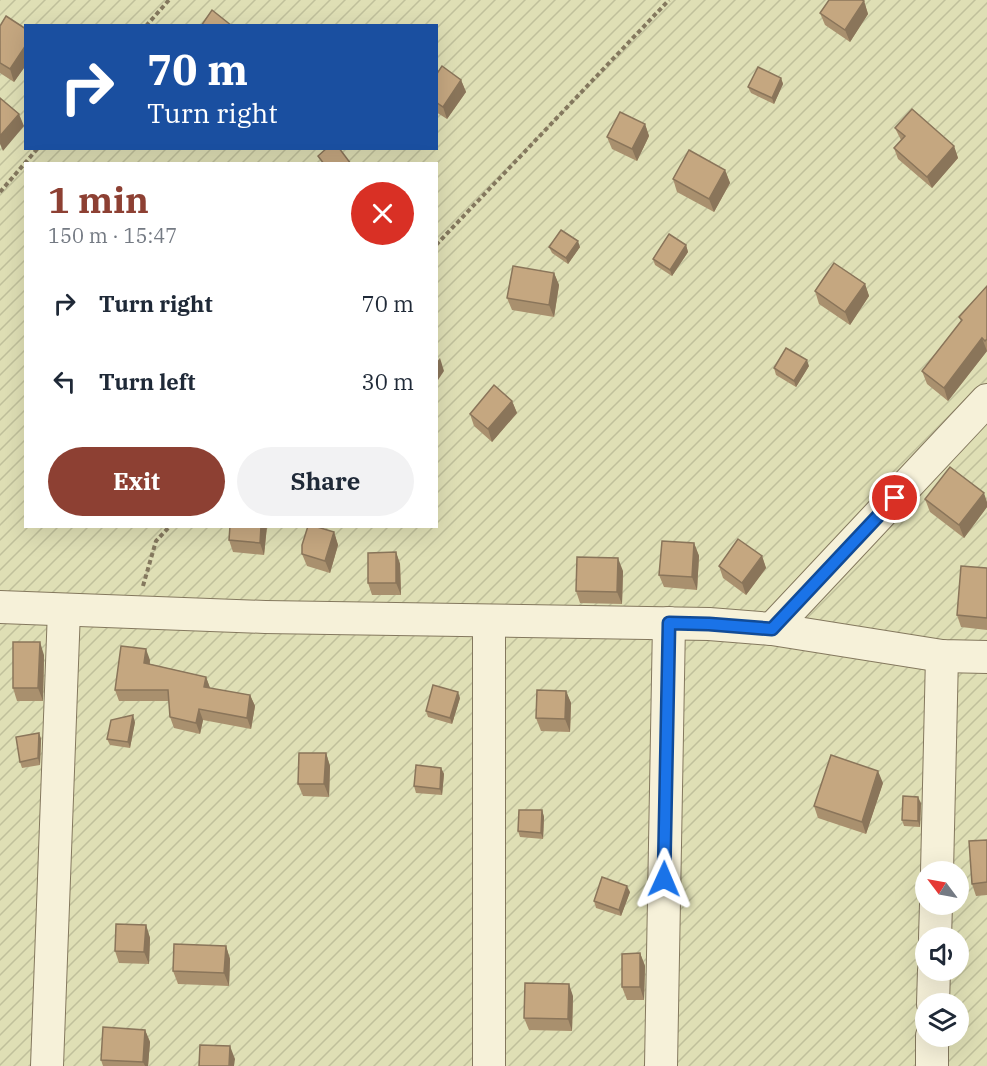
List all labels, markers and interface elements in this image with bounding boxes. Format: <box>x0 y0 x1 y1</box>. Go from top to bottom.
text: 70 m <box>147 42 248 97</box>
icon: right <box>48 48 126 126</box>
text: Turn right <box>147 95 278 130</box>
text: 1 min <box>48 176 149 223</box>
button: close <box>351 182 414 245</box>
text: 150 m · 15:47 <box>48 222 177 249</box>
icon: right <box>48 287 81 320</box>
text: Turn right <box>99 289 213 318</box>
text: 70 m <box>362 289 414 318</box>
icon: left <box>48 365 81 398</box>
text: Turn left <box>99 367 195 396</box>
text: 30 m <box>362 367 414 396</box>
button: Exit <box>48 447 225 516</box>
button: Share <box>237 447 414 516</box>
pin <box>869 472 920 523</box>
icon: arrive <box>878 481 911 514</box>
position arrow <box>632 847 696 911</box>
north arrow <box>915 861 969 915</box>
map controls <box>915 861 969 1047</box>
button: sound <box>915 927 969 981</box>
button: layers <box>915 993 969 1047</box>

